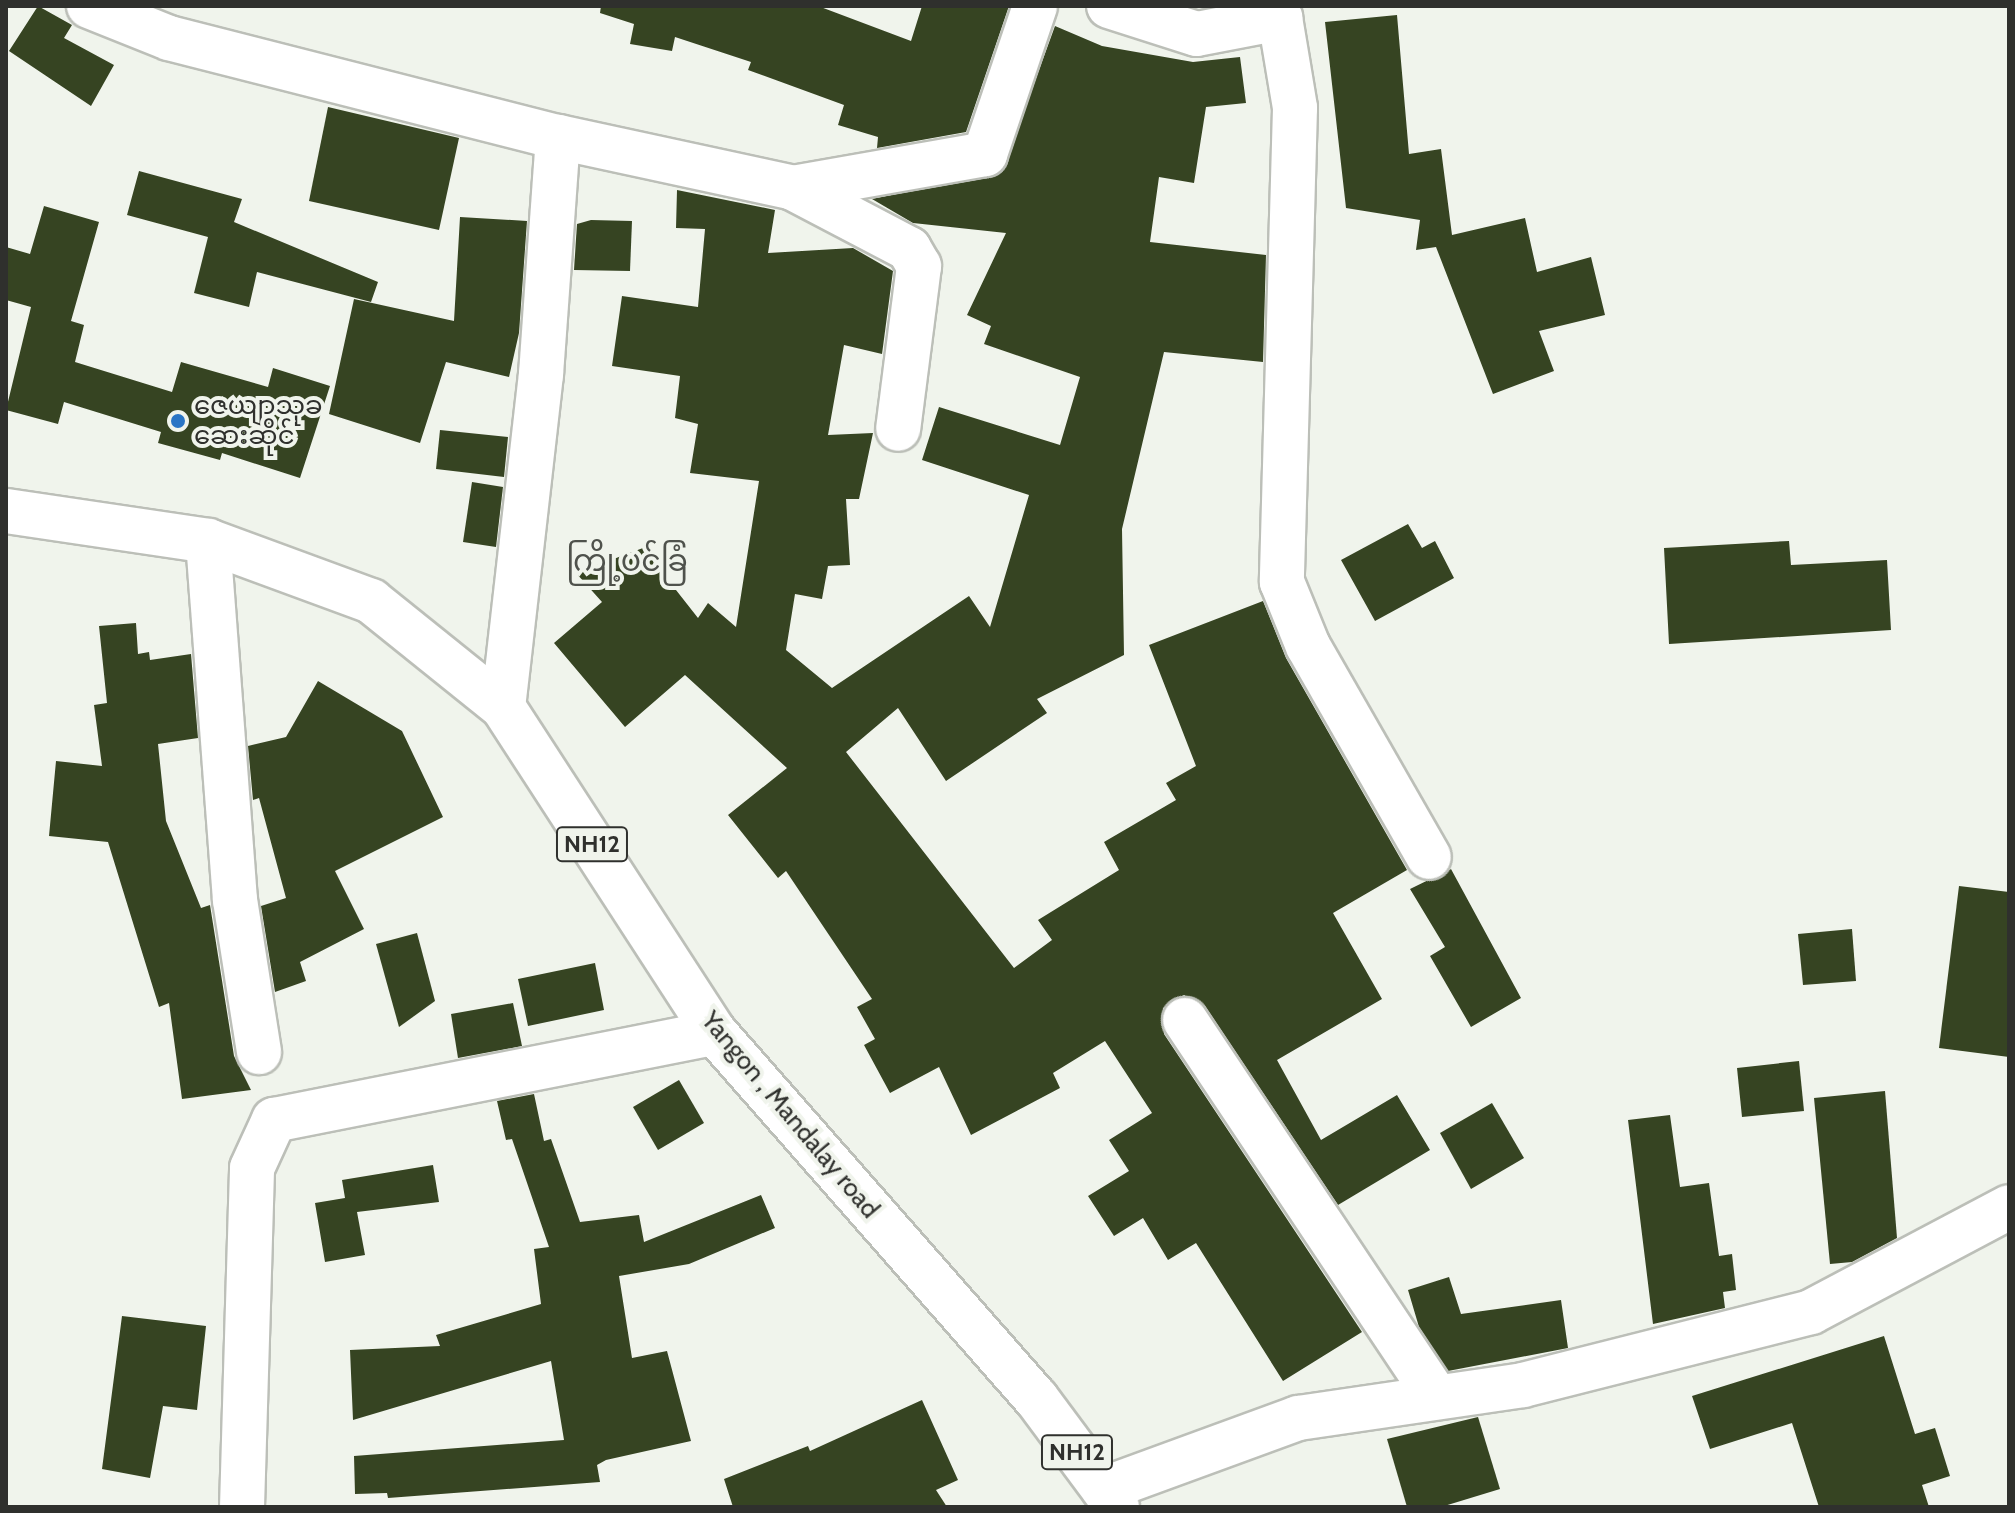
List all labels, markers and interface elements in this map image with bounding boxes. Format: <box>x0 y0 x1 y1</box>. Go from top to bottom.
place label: ဇေယျာသုခ ဆေးဆိုင် <box>194 390 323 452</box>
marker: ဇေယျာသုခ ဆေးဆိုင် <box>169 412 187 430</box>
district label: ကြို့ပင်ခြံ <box>566 543 688 579</box>
road number: NH12 <box>554 824 630 864</box>
street label: Yangon , Mandalay road <box>694 1005 886 1225</box>
road number: NH12 <box>1039 1432 1115 1472</box>

